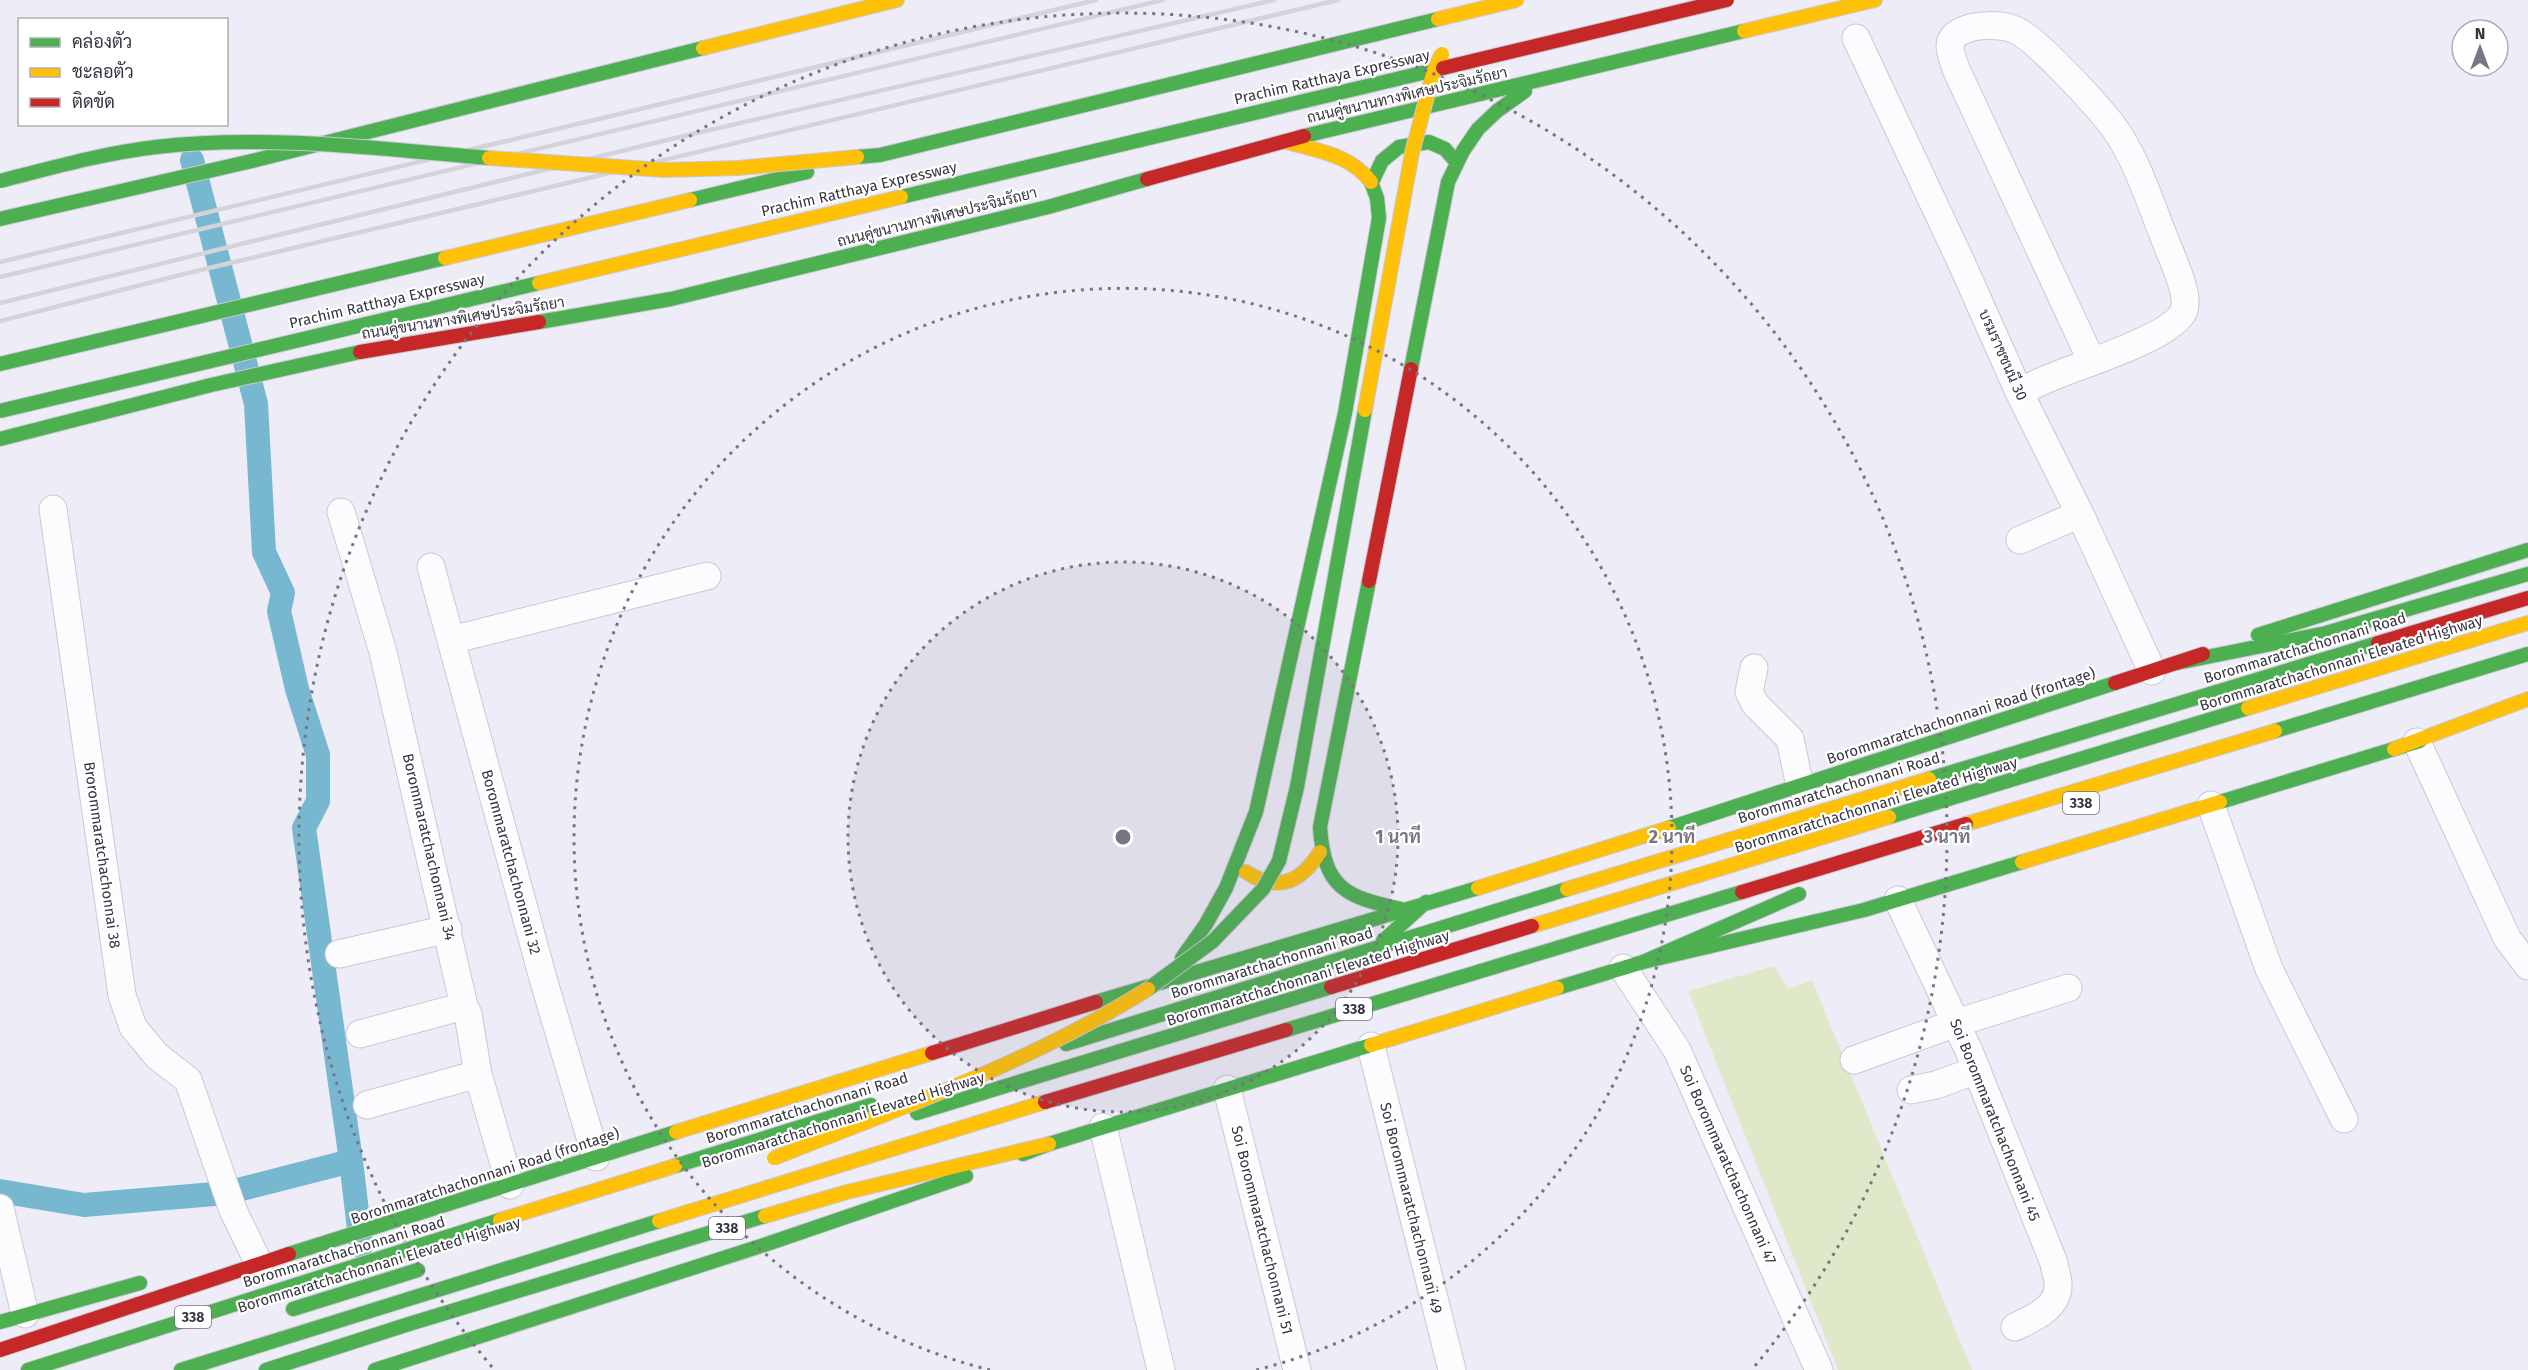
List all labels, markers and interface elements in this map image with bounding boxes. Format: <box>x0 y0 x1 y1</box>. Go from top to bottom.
legend <box>18 18 228 126</box>
north arrow <box>2450 18 2510 78</box>
text: N <box>2475 24 2485 43</box>
text: คล่องตัว <box>72 30 132 53</box>
street label: Prachim Ratthaya Expressway <box>1232 46 1432 108</box>
text: ชะลอตัว <box>72 61 134 83</box>
street label: ถนนคู่ขนานทางพิเศษประจิมรัถยา <box>1305 62 1509 128</box>
text: ติดขัด <box>72 91 115 113</box>
street label: Prachim Ratthaya Expressway <box>759 158 959 220</box>
street label: ถนนคู่ขนานทางพิเศษประจิมรัถยา <box>835 182 1039 252</box>
street label: Prachim Ratthaya Expressway <box>287 270 487 332</box>
street label: ถนนคู่ขนานทางพิเศษประจิมรัถยา <box>360 292 566 344</box>
street label: บรมราชชนนี 30 <box>1975 306 2032 403</box>
street label: Borommaratchachonnani Road <box>2202 609 2408 687</box>
street label: Borommaratchachonnani Elevated Highway <box>2197 611 2485 715</box>
street label: Borommaratchachonnani Road (frontage) <box>1824 664 2098 768</box>
street label: Borommaratchachonnani Road <box>1736 749 1942 827</box>
street label: Borommaratchachonnani 34 <box>399 752 459 942</box>
street label: Borommaratchachonnani Elevated Highway <box>1732 753 2020 857</box>
street label: Brorommaratchachonnai 38 <box>80 760 124 950</box>
street label: Borommaratchachonnani 32 <box>478 768 544 956</box>
road number: 338 <box>2063 792 2099 814</box>
text: 1 นาที <box>1375 824 1421 848</box>
text: 2 นาที <box>1649 824 1695 848</box>
text: 3 นาที <box>1923 824 1970 848</box>
centre of rings <box>1113 827 1133 847</box>
street label: Borommaratchachonnani Road <box>1169 924 1375 1002</box>
street label: Borommaratchachonnani Elevated Highway <box>1164 926 1452 1030</box>
road number: 338 <box>1336 998 1372 1020</box>
street label: Soi Borommaratchachonnani 45 <box>1946 1016 2044 1224</box>
street label: Soi Borommaratchachonnani 47 <box>1676 1063 1780 1267</box>
street label: Borommaratchachonnani Elevated Highway <box>699 1068 987 1172</box>
street label: Borommaratchachonnani Road <box>704 1069 910 1147</box>
street label: Soi Borommaratchachonnani 49 <box>1376 1101 1446 1315</box>
street label: Borommaratchachonnani Road (frontage) <box>348 1124 622 1228</box>
street label: Soi Borommaratchachonnani 51 <box>1227 1124 1297 1336</box>
street label: Borommaratchachonnani Elevated Highway <box>235 1213 523 1317</box>
street label: Borommaratchachonnani Road <box>241 1213 447 1291</box>
road number: 338 <box>709 1217 745 1239</box>
road number: 338 <box>175 1306 211 1328</box>

